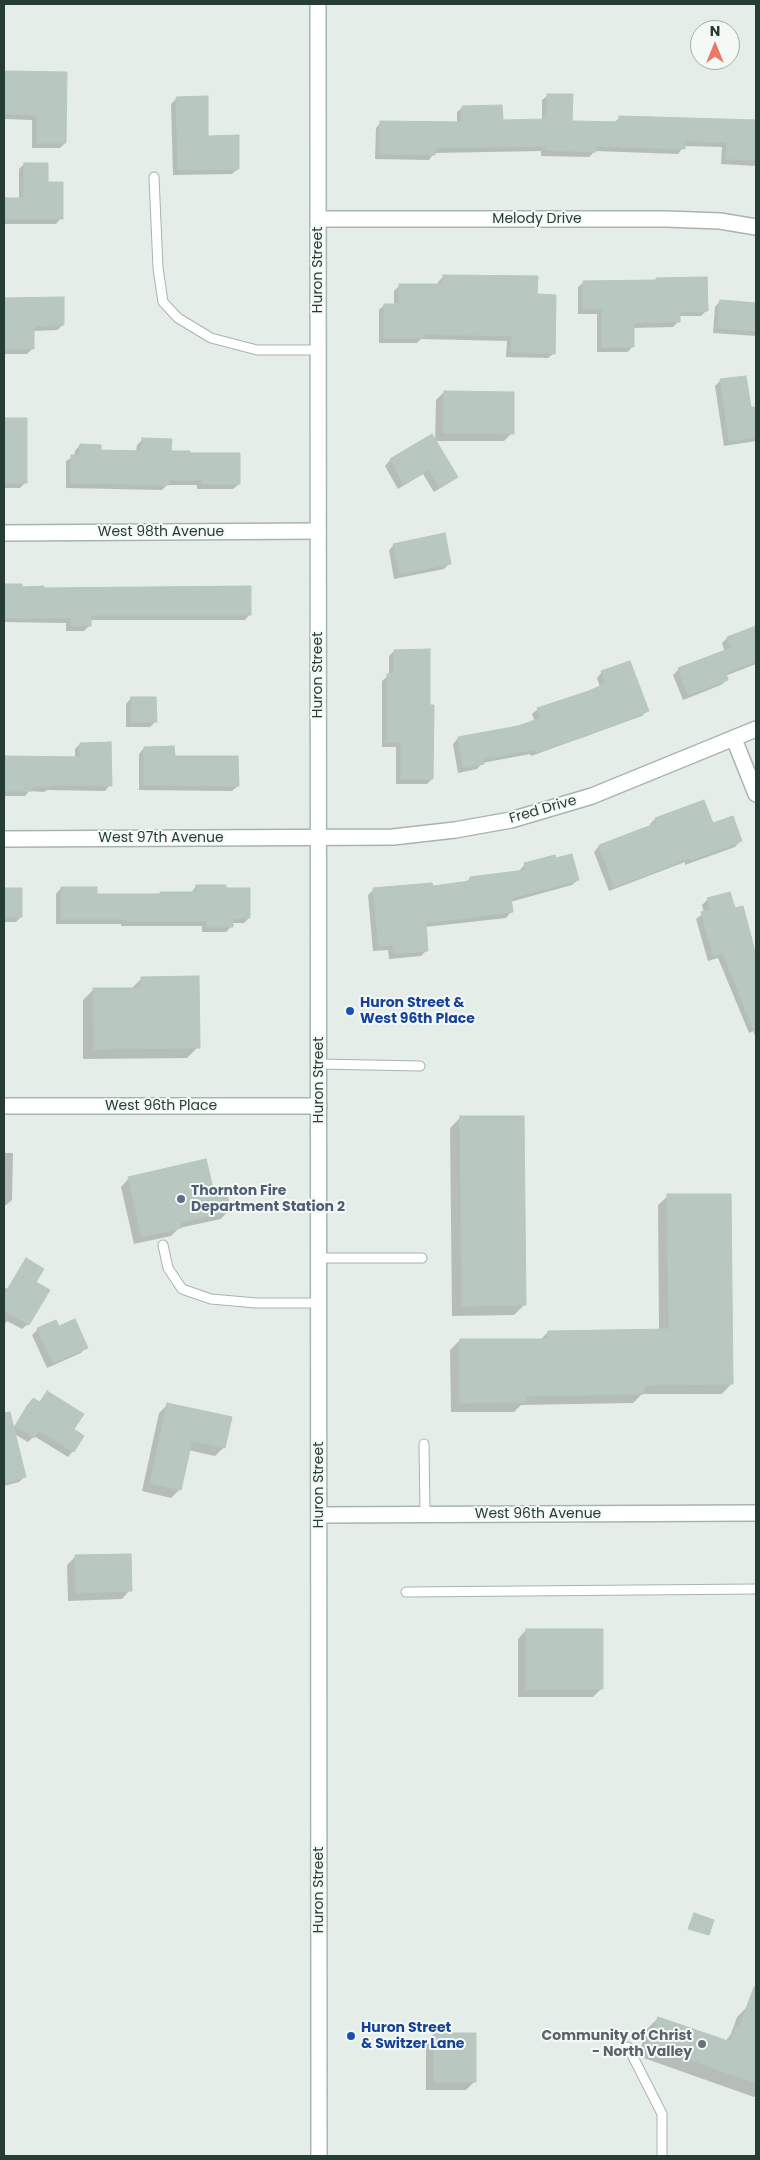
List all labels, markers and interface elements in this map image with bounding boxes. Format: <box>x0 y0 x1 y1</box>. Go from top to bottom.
north arrow <box>690 20 740 70</box>
text: N <box>710 21 720 41</box>
street label: Melody Drive <box>492 211 582 227</box>
street label: Huron Street <box>310 227 326 313</box>
street label: West 98th Avenue <box>98 524 224 540</box>
street label: Huron Street <box>310 632 326 718</box>
street label: Fred Drive <box>507 792 579 828</box>
street label: West 97th Avenue <box>98 830 224 846</box>
place label: Huron Street & West 96th Place <box>360 995 475 1028</box>
marker: Huron Street & West 96th Place <box>344 1005 356 1017</box>
street label: Huron Street <box>311 1037 327 1123</box>
street label: West 96th Place <box>105 1098 217 1114</box>
place label: Thornton Fire Department Station 2 <box>191 1183 345 1216</box>
marker: Thornton Fire Department Station 2 <box>175 1193 187 1205</box>
street label: Huron Street <box>311 1442 327 1528</box>
street label: West 96th Avenue <box>475 1506 601 1522</box>
street label: Huron Street <box>311 1847 327 1933</box>
place label: Huron Street & Switzer Lane <box>361 2020 464 2052</box>
place label: Community of Christ - North Valley <box>542 2028 692 2060</box>
marker: Huron Street & Switzer Lane <box>345 2030 357 2042</box>
marker: Community of Christ - North Valley <box>696 2038 708 2050</box>

